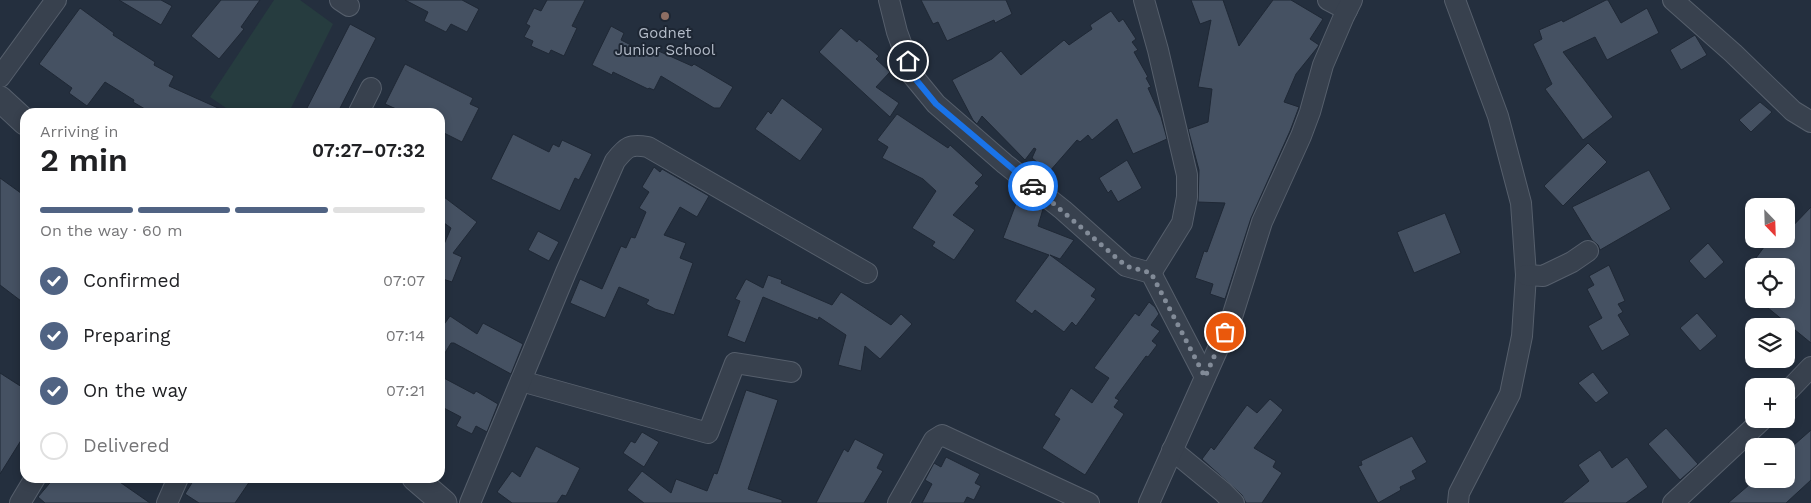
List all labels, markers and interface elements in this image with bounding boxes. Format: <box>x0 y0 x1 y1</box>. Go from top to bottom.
marker: Godnet Junior School <box>659 10 671 22</box>
place label: Godnet Junior School <box>615 24 716 59</box>
pin <box>887 40 929 82</box>
icon: home <box>894 47 922 75</box>
text: Arriving in <box>40 122 118 141</box>
text: 07:27–07:32 <box>312 139 425 162</box>
text: 2 min <box>40 141 128 179</box>
courier <box>1008 161 1058 211</box>
icon: car <box>1019 172 1047 200</box>
north arrow <box>1745 198 1795 248</box>
map controls <box>1745 198 1795 488</box>
text: On the way · 60 m <box>40 221 182 240</box>
button: locate <box>1745 258 1795 308</box>
icon: check <box>40 267 68 295</box>
text: Confirmed <box>83 269 180 292</box>
text: 07:07 <box>383 271 425 290</box>
pin <box>1204 311 1246 353</box>
icon: bag <box>1211 318 1239 346</box>
button: layers <box>1745 318 1795 368</box>
icon: check <box>40 322 68 350</box>
text: Preparing <box>83 324 170 347</box>
text: 07:14 <box>386 326 425 345</box>
icon: check <box>40 377 68 405</box>
button: + <box>1745 378 1795 428</box>
text: On the way <box>83 379 187 402</box>
text: 07:21 <box>386 381 425 400</box>
text: Delivered <box>83 434 170 457</box>
button: − <box>1745 438 1795 488</box>

